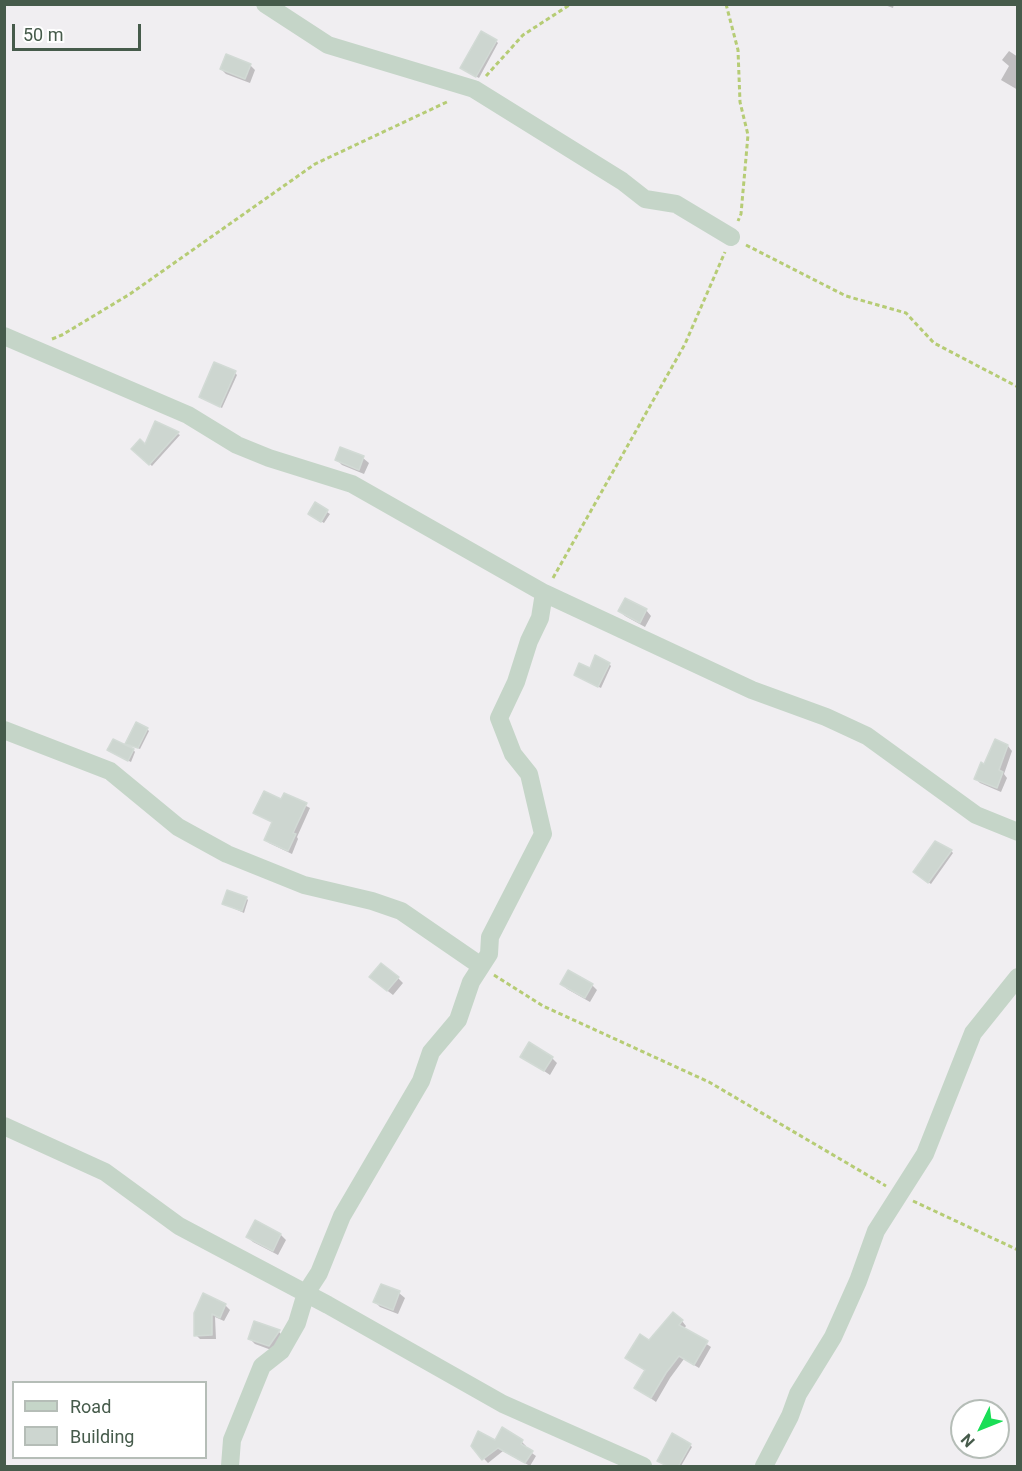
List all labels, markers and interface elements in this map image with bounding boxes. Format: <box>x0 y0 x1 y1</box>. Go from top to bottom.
scale bar <box>15 12 144 50</box>
text: 50 m <box>23 24 63 45</box>
legend <box>12 1381 207 1459</box>
text: Road <box>70 1396 111 1417</box>
north arrow <box>950 1399 1010 1459</box>
text: Building <box>70 1426 134 1447</box>
text: N <box>957 1430 979 1451</box>

